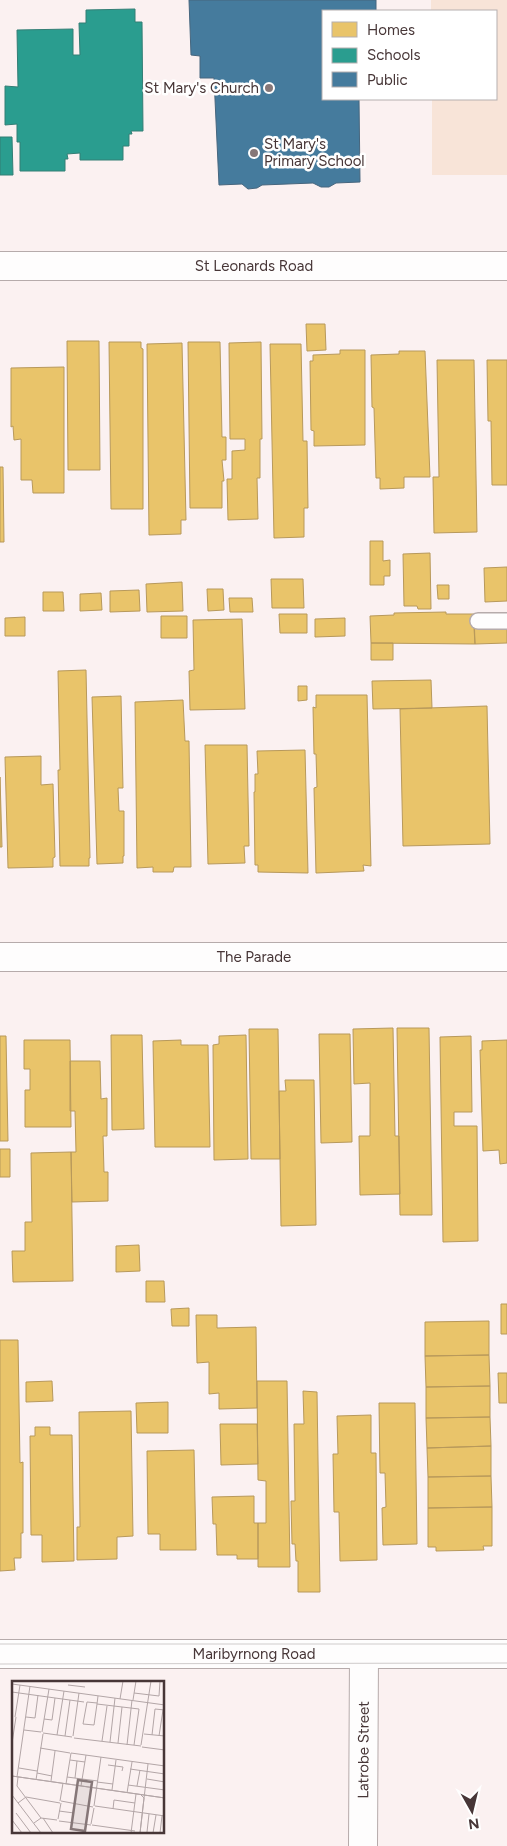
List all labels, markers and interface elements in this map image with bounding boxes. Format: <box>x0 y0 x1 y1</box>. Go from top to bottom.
legend <box>322 10 497 100</box>
text: Homes <box>367 21 415 39</box>
text: Schools <box>367 46 420 64</box>
text: Public <box>367 71 408 89</box>
place label: St Mary's Church <box>144 79 259 97</box>
marker: St Mary's Church <box>263 82 275 94</box>
place label: St Mary's Primary School <box>264 135 365 170</box>
marker: St Mary's Primary School <box>248 147 260 159</box>
street label: St Leonards Road <box>195 257 313 275</box>
street label: The Parade <box>217 948 291 966</box>
street label: Maribyrnong Road <box>192 1645 316 1663</box>
inset map <box>12 1681 165 1834</box>
street label: Latrobe Street <box>354 1701 373 1799</box>
north arrow <box>447 1786 497 1836</box>
text: N <box>467 1814 480 1833</box>

